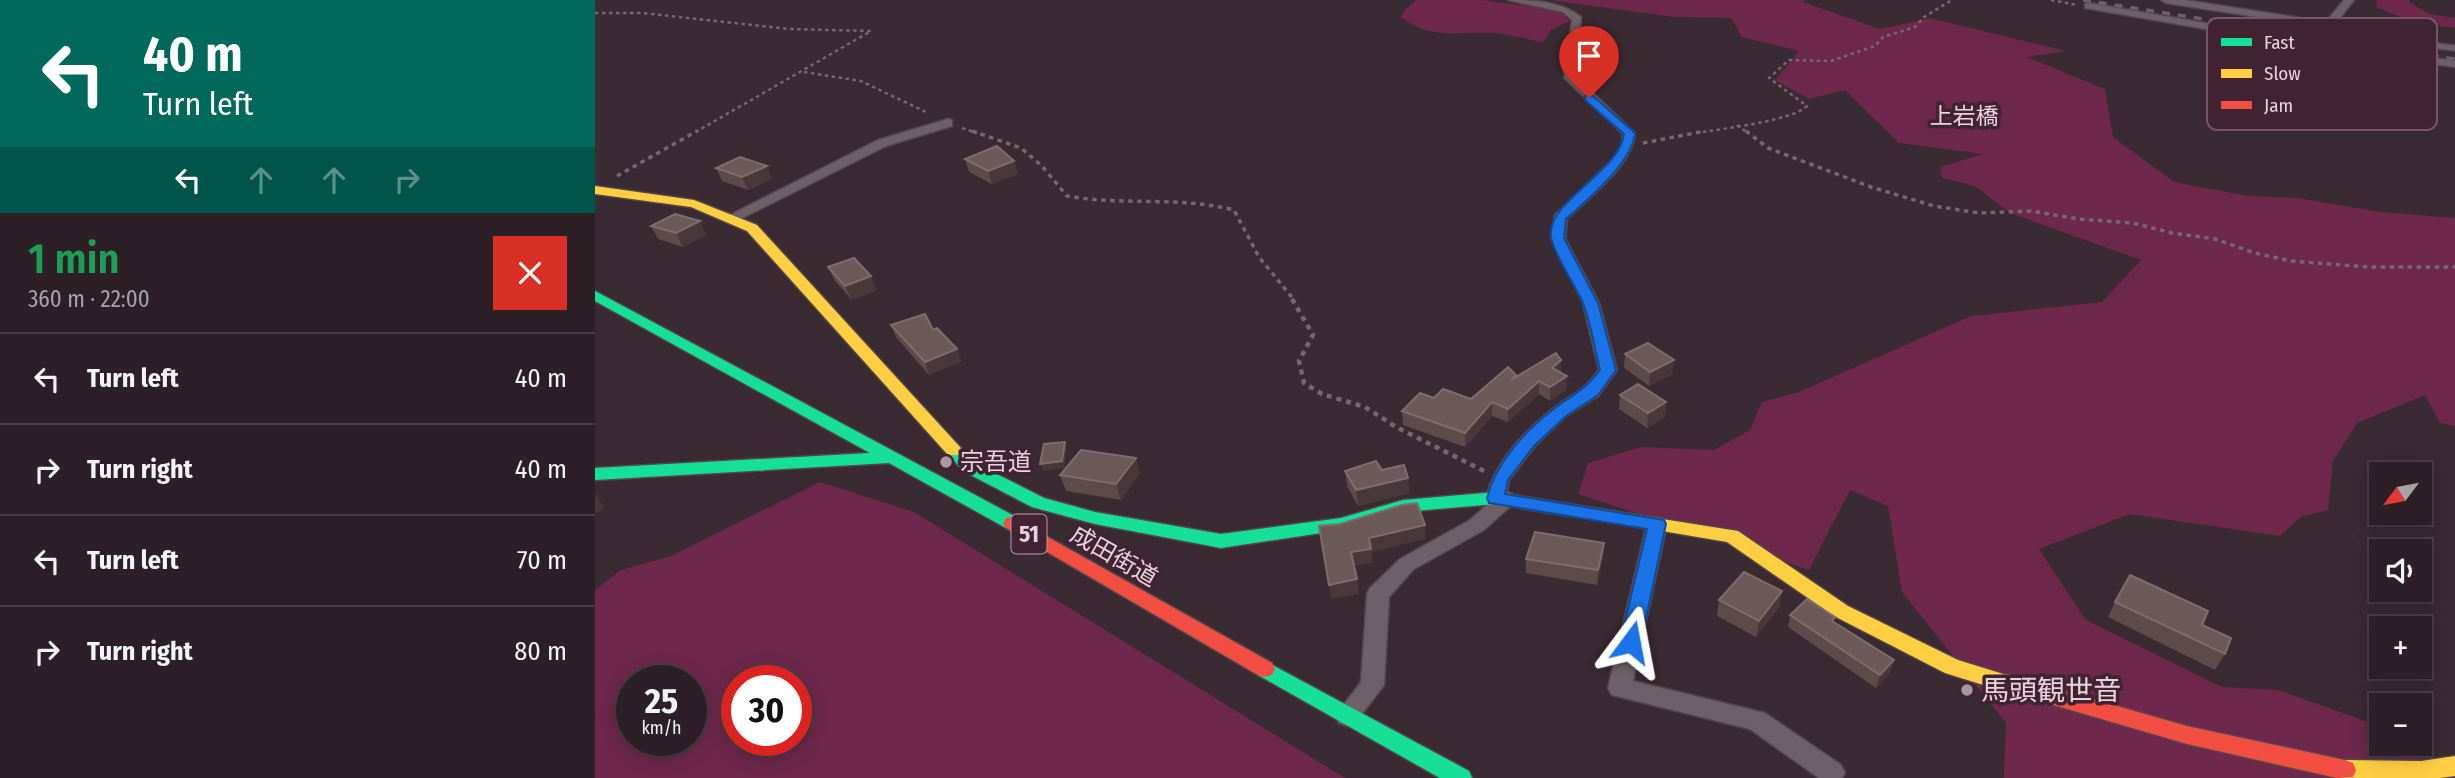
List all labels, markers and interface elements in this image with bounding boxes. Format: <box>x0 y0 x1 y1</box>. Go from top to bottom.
legend <box>2207 18 2437 130</box>
text: 40 m <box>143 25 243 84</box>
pin <box>1559 26 1619 98</box>
icon: left <box>28 28 119 119</box>
text: Fast <box>2264 31 2295 54</box>
icon: arrive <box>1570 37 1608 75</box>
text: Slow <box>2264 62 2301 85</box>
text: Turn left <box>143 85 253 123</box>
text: Jam <box>2264 94 2293 117</box>
district label: 上岩橋 <box>1930 102 1999 130</box>
icon: left <box>169 161 207 199</box>
icon: ahead <box>242 161 280 199</box>
icon: ahead <box>315 161 353 199</box>
icon: right <box>388 161 426 199</box>
text: 1 min <box>28 234 119 284</box>
button: close <box>493 236 567 310</box>
text: 360 m · 22:00 <box>28 285 150 313</box>
icon: left <box>28 360 66 398</box>
text: Turn left <box>87 363 179 394</box>
text: 40 m <box>515 363 567 394</box>
place label: 宗吾道 <box>960 448 1032 476</box>
icon: right <box>28 451 66 489</box>
text: Turn right <box>87 454 193 485</box>
text: 40 m <box>515 454 567 485</box>
marker: 宗吾道 <box>938 454 954 470</box>
north arrow <box>2369 462 2433 525</box>
map controls <box>2369 462 2432 756</box>
road number: 51 <box>1011 514 1047 554</box>
street label: 成田街道 <box>1065 520 1163 592</box>
button: sound <box>2369 539 2432 602</box>
icon: left <box>28 542 66 580</box>
text: Turn left <box>87 545 179 576</box>
text: 70 m <box>517 545 567 576</box>
position arrow <box>1594 605 1668 679</box>
button: + <box>2369 616 2432 679</box>
icon: right <box>28 633 66 671</box>
text: Turn right <box>87 636 193 667</box>
text: 80 m <box>514 636 567 667</box>
speed limit sign: 30 <box>721 665 812 756</box>
place label: 馬頭観世音 <box>1981 674 2121 707</box>
text: 25 <box>645 680 678 722</box>
marker: 馬頭観世音 <box>1959 682 1975 698</box>
button: − <box>2369 693 2432 756</box>
text: km/h <box>641 717 682 739</box>

